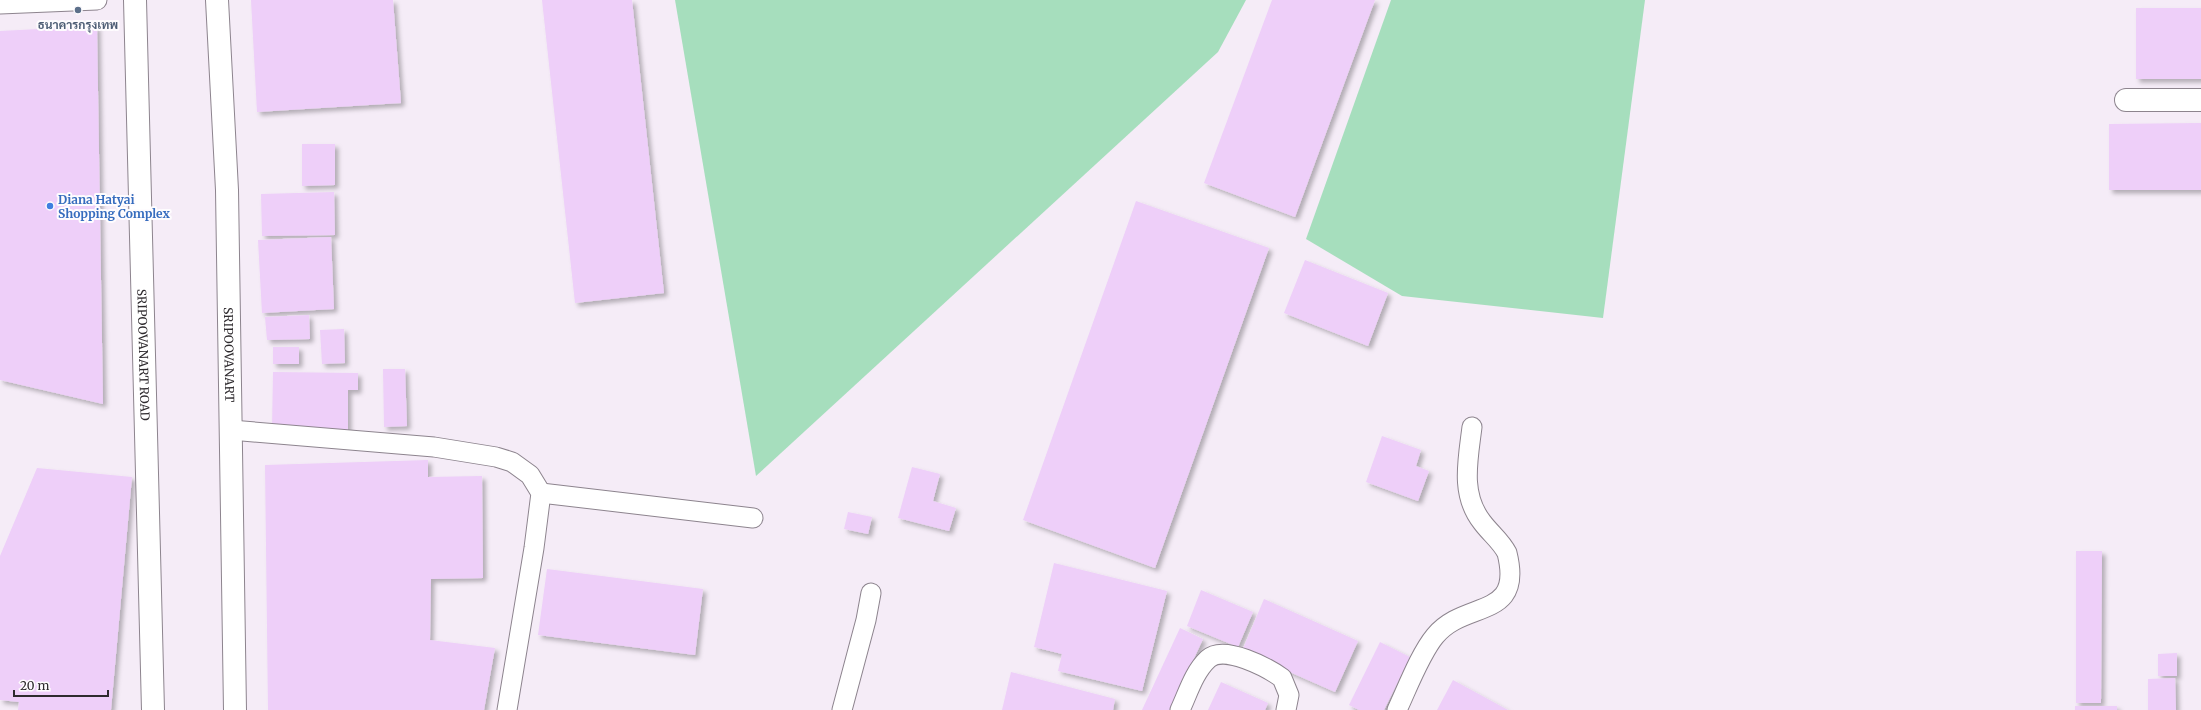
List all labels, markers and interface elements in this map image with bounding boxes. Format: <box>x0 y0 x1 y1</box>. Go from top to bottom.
marker: ธนาคารกรุงเทพ <box>73 5 83 15</box>
place label: ธนาคารกรุงเทพ <box>38 17 118 33</box>
place label: Diana Hatyai Shopping Complex <box>58 192 171 221</box>
marker: Diana Hatyai Shopping Complex <box>45 201 55 211</box>
street label: SRIPOOVANART ROAD <box>135 289 153 421</box>
street label: SRIPOOVANART <box>221 307 238 403</box>
scale bar <box>14 672 108 698</box>
text: 20 m <box>20 678 49 693</box>

